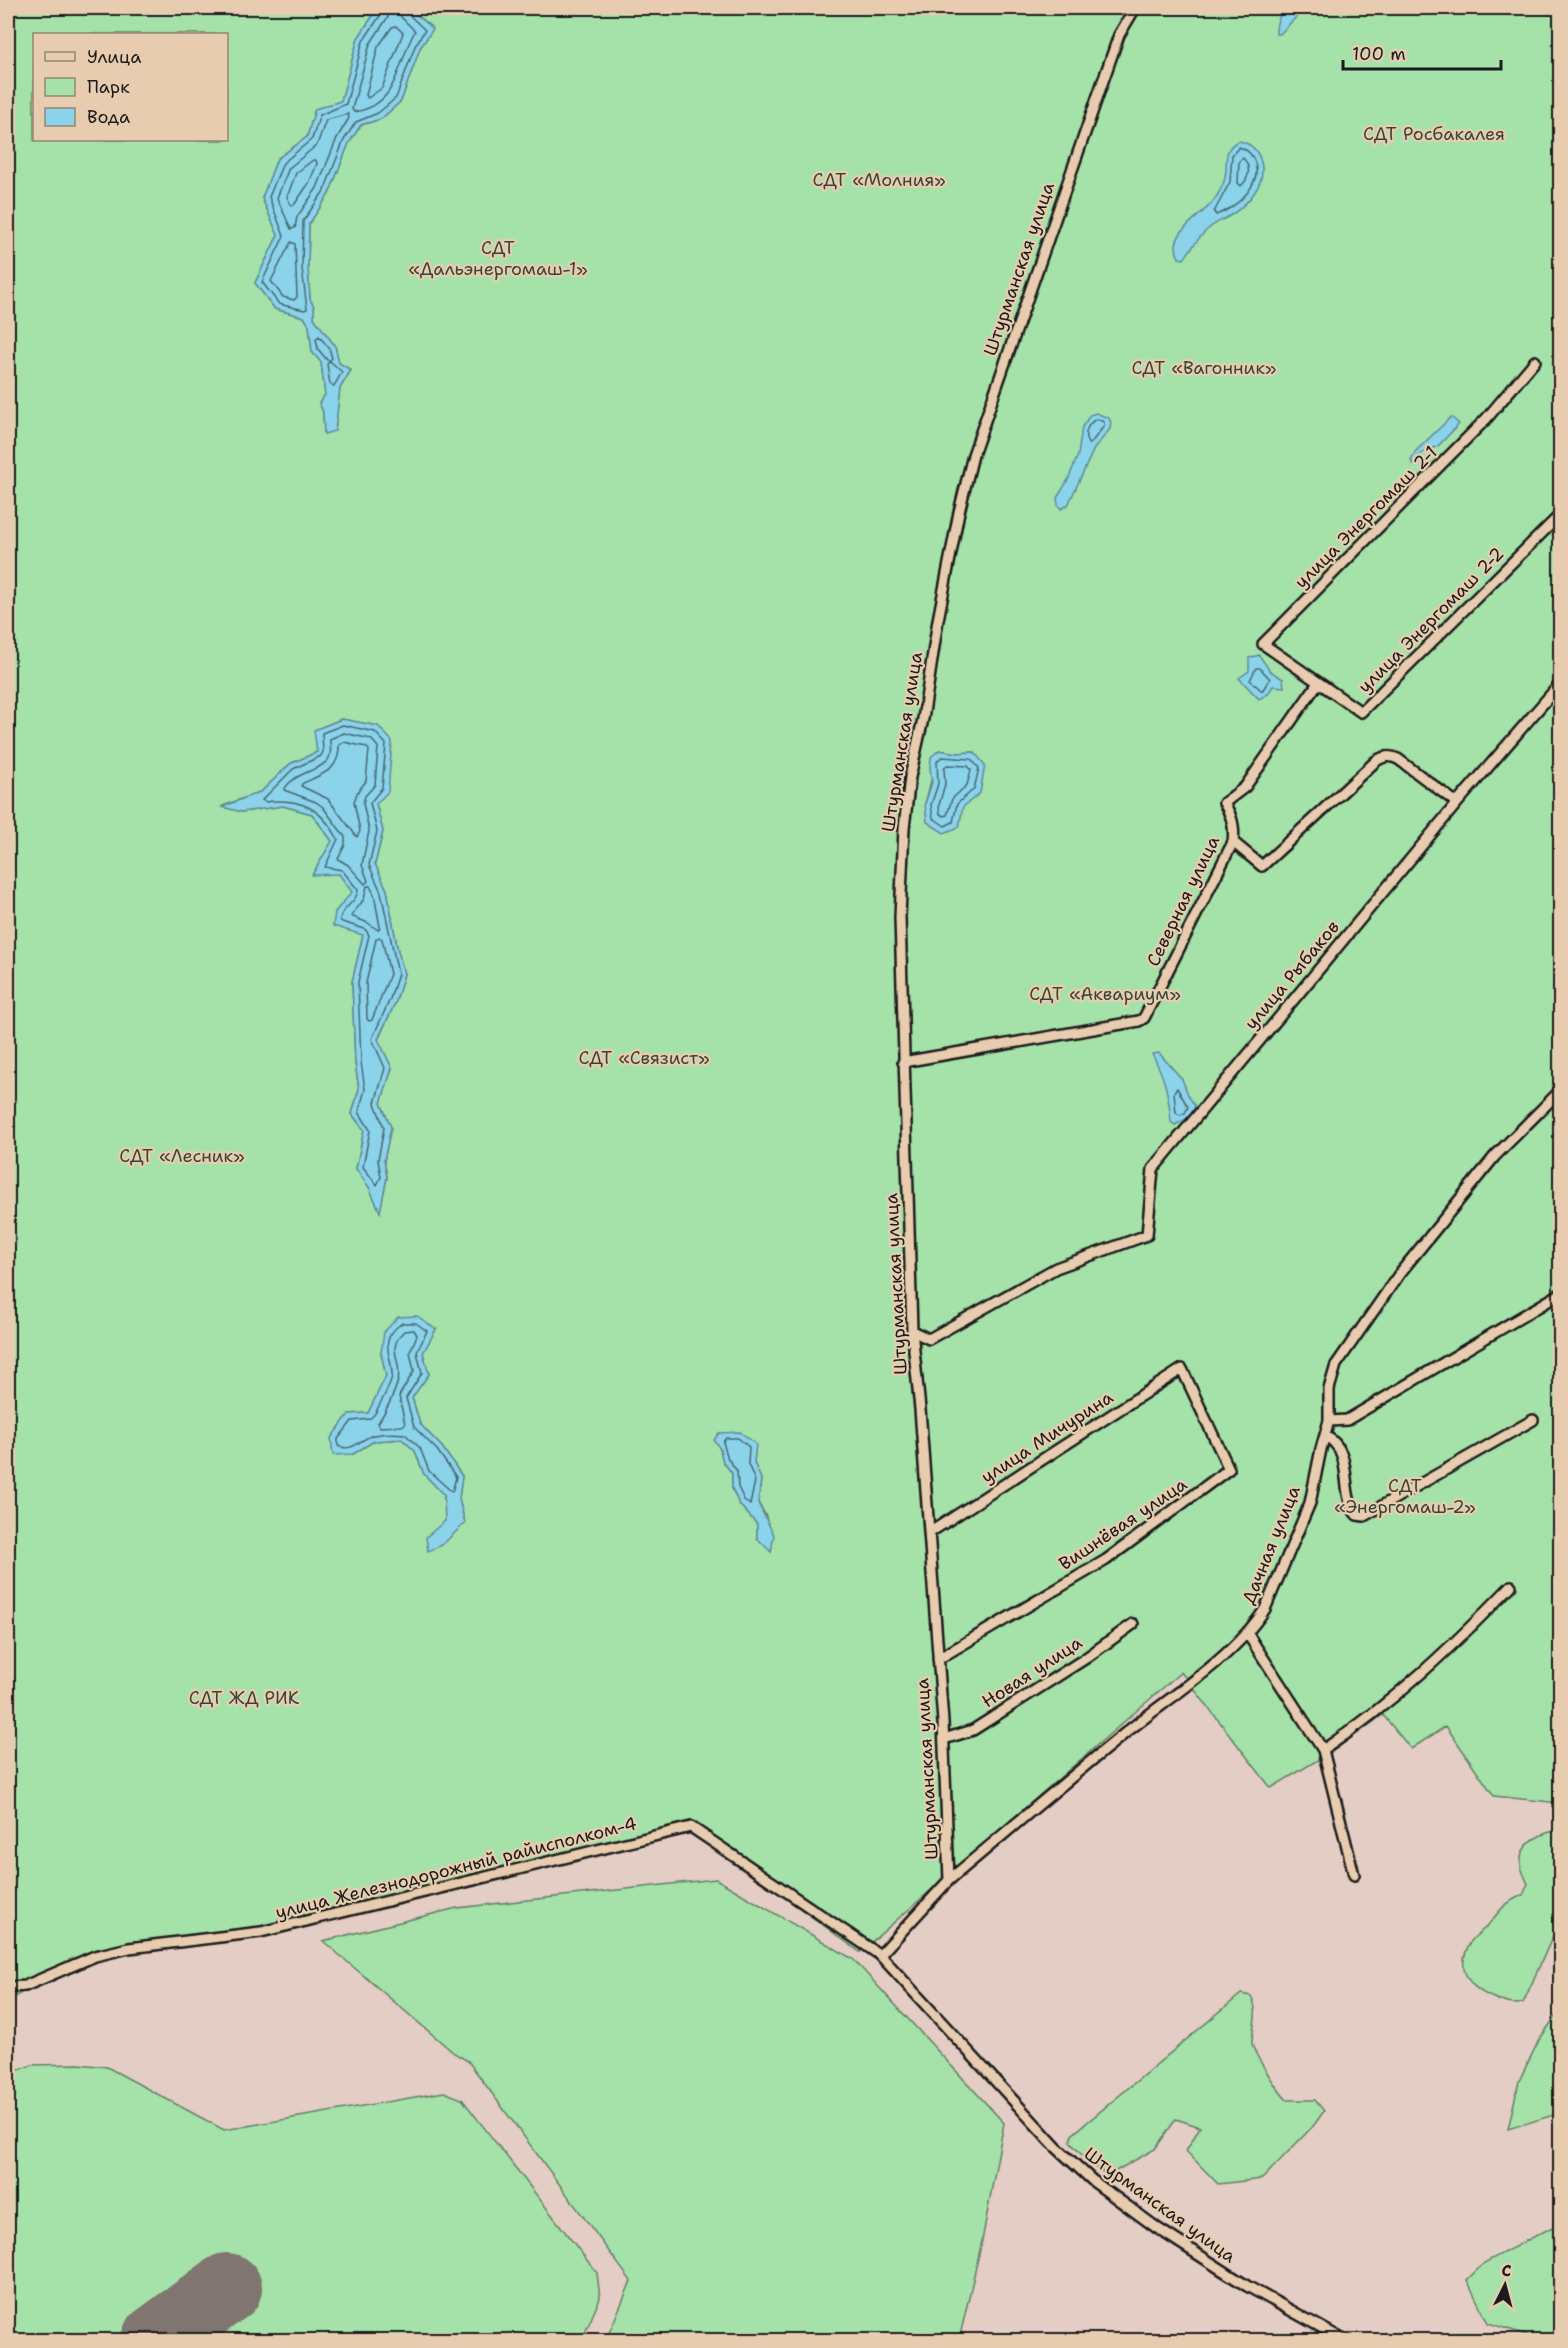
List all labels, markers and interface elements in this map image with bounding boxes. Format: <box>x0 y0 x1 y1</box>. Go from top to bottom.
legend <box>33 33 228 141</box>
scale bar <box>1343 33 1500 71</box>
text: 100 m <box>1352 42 1406 66</box>
text: Улица <box>87 45 141 69</box>
text: Парк <box>87 75 130 99</box>
text: Вода <box>87 105 130 129</box>
park label: СДТ Росбакалея <box>1363 122 1505 146</box>
park label: СДТ «Молния» <box>812 168 946 192</box>
street label: Штурманская улица <box>978 179 1060 359</box>
park label: СДТ «Дальэнергомаш-1» <box>408 236 588 281</box>
park label: СДТ «Вагонник» <box>1132 356 1276 380</box>
street label: улица Энергомаш 2-1 <box>1289 440 1443 594</box>
street label: улица Энергомаш 2-2 <box>1353 542 1509 698</box>
street label: Штурманская улица <box>876 650 928 834</box>
street label: Северная улица <box>1141 832 1225 970</box>
street label: улица Рыбаков <box>1239 915 1345 1035</box>
park label: СДТ «Аквариум» <box>1029 982 1181 1006</box>
park label: СДТ «Связист» <box>578 1046 710 1070</box>
park label: СДТ «Лесник» <box>119 1144 245 1168</box>
street label: Штурманская улица <box>879 1192 913 1376</box>
street label: улица Мичурина <box>976 1385 1118 1489</box>
street label: Вишнёвая улица <box>1054 1472 1192 1576</box>
park label: СДТ «Энергомаш-2» <box>1334 1474 1476 1519</box>
street label: Дачная улица <box>1236 1482 1306 1608</box>
street label: Новая улица <box>977 1631 1087 1713</box>
street label: Штурманская улица <box>910 1677 944 1861</box>
park label: СДТ ЖД РИК <box>189 1686 300 1710</box>
street label: улица Железнодорожный райисполком-4 <box>273 1811 639 1925</box>
street label: Штурманская улица <box>1079 2142 1241 2268</box>
north arrow <box>1475 2255 1535 2315</box>
text: С <box>1501 2260 1513 2282</box>

